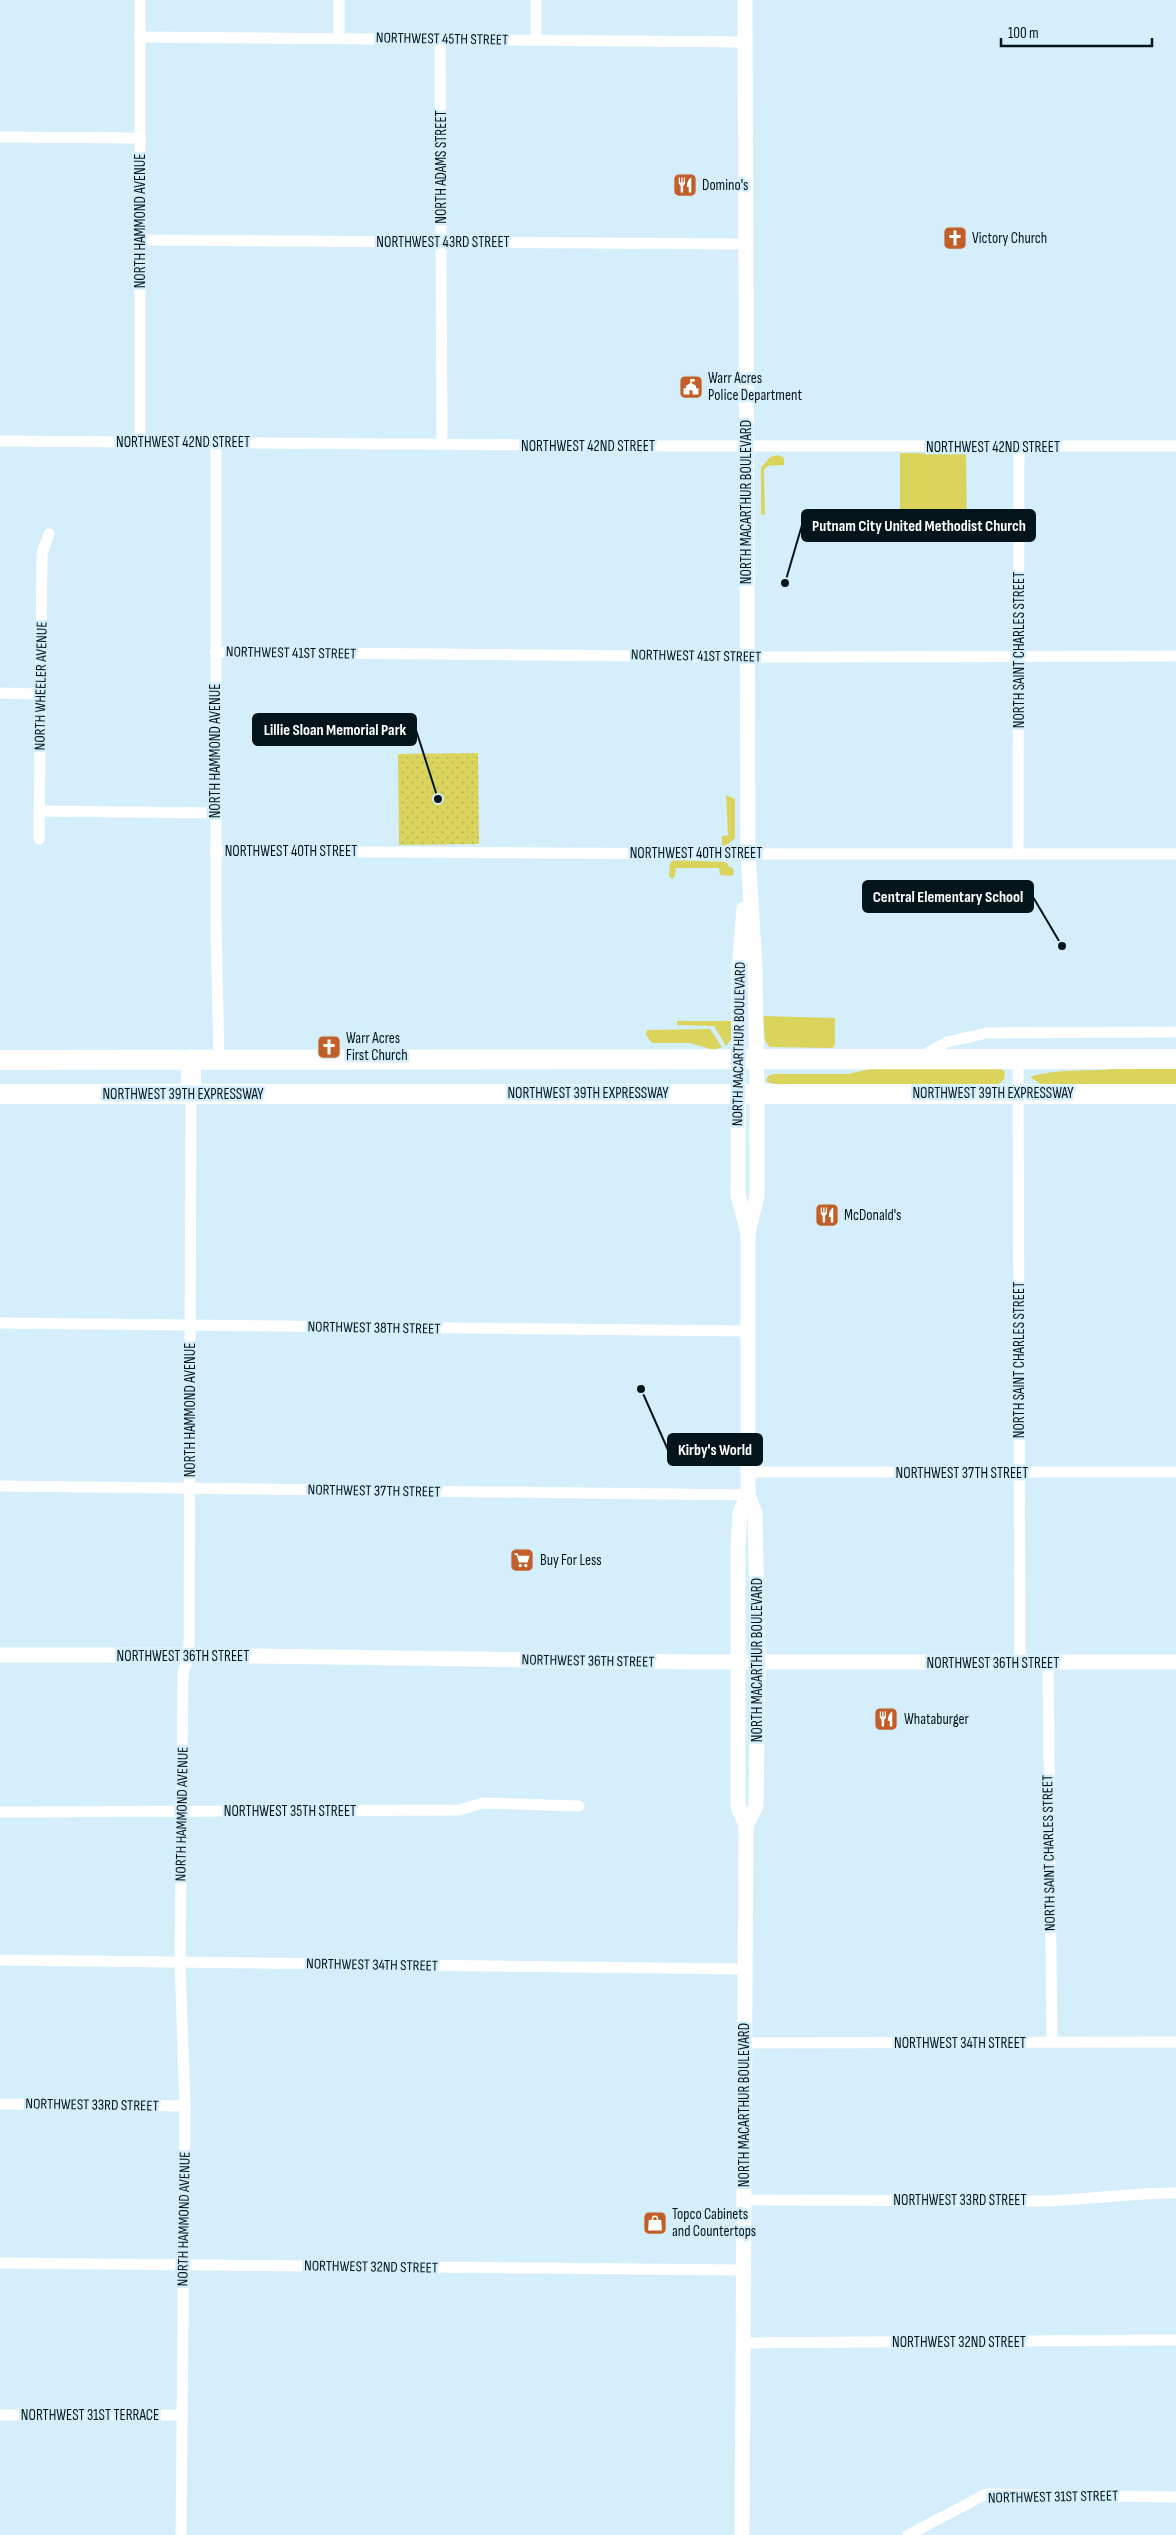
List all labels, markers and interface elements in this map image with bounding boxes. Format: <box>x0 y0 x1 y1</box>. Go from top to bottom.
scale bar <box>1001 15 1152 47</box>
text: 100 m <box>1008 24 1039 43</box>
street label: NORTHWEST 45TH STREET <box>376 28 508 50</box>
street label: NORTH ADAMS STREET <box>432 110 451 224</box>
street label: NORTH HAMMOND AVENUE <box>131 154 150 288</box>
restaurant icon: Domino's <box>672 172 698 198</box>
place label: Domino's <box>702 176 748 195</box>
church icon: Victory Church <box>942 225 968 251</box>
place label: Victory Church <box>972 229 1047 248</box>
street label: NORTHWEST 43RD STREET <box>376 233 510 252</box>
place label: Warr Acres Police Department <box>708 369 802 405</box>
public building icon: Warr Acres Police Department <box>678 374 704 400</box>
street label: NORTH MACARTHUR BOULEVARD <box>737 420 756 584</box>
street label: NORTHWEST 42ND STREET <box>116 433 250 452</box>
street label: NORTHWEST 42ND STREET <box>521 437 655 456</box>
street label: NORTHWEST 42ND STREET <box>926 438 1060 457</box>
callout: Putnam City United Methodist Church <box>802 510 1035 541</box>
text: Putnam City United Methodist Church <box>812 517 1026 536</box>
street label: NORTH SAINT CHARLES STREET <box>1010 572 1029 728</box>
street label: NORTH WHEELER AVENUE <box>30 621 52 751</box>
street label: NORTHWEST 41ST STREET <box>226 642 356 664</box>
street label: NORTHWEST 41ST STREET <box>631 645 761 667</box>
street label: NORTH HAMMOND AVENUE <box>206 684 225 818</box>
callout: Lillie Sloan Memorial Park <box>253 714 416 745</box>
text: Lillie Sloan Memorial Park <box>264 721 407 740</box>
street label: NORTHWEST 40TH STREET <box>225 842 357 861</box>
street label: NORTHWEST 40TH STREET <box>630 844 762 863</box>
callout: Central Elementary School <box>863 881 1033 912</box>
text: Central Elementary School <box>873 888 1023 907</box>
street label: NORTH MACARTHUR BOULEVARD <box>728 962 750 1126</box>
place label: Warr Acres First Church <box>346 1029 408 1065</box>
church icon: Warr Acres First Church <box>316 1034 342 1060</box>
street label: NORTHWEST 39TH EXPRESSWAY <box>507 1084 669 1103</box>
street label: NORTHWEST 39TH EXPRESSWAY <box>912 1084 1074 1103</box>
street label: NORTHWEST 39TH EXPRESSWAY <box>102 1085 264 1104</box>
restaurant icon: McDonald's <box>814 1202 840 1228</box>
place label: McDonald's <box>844 1206 902 1225</box>
street label: NORTH SAINT CHARLES STREET <box>1010 1282 1029 1438</box>
street label: NORTHWEST 38TH STREET <box>307 1317 441 1339</box>
street label: NORTH HAMMOND AVENUE <box>181 1343 200 1477</box>
callout: Kirby's World <box>668 1434 762 1465</box>
text: Kirby's World <box>678 1441 752 1460</box>
street label: NORTHWEST 37TH STREET <box>896 1464 1028 1483</box>
street label: NORTHWEST 37TH STREET <box>307 1480 441 1502</box>
supermarket icon: Buy For Less <box>509 1547 535 1573</box>
place label: Buy For Less <box>540 1551 602 1570</box>
street label: NORTH MACARTHUR BOULEVARD <box>748 1578 767 1742</box>
street label: NORTHWEST 36TH STREET <box>117 1647 249 1666</box>
street label: NORTHWEST 36TH STREET <box>521 1650 655 1672</box>
street label: NORTHWEST 36TH STREET <box>927 1654 1059 1673</box>
restaurant icon: Whataburger <box>873 1706 899 1732</box>
place label: Whataburger <box>904 1710 970 1729</box>
street label: NORTH HAMMOND AVENUE <box>171 1746 193 1882</box>
street label: NORTH SAINT CHARLES STREET <box>1038 1775 1060 1931</box>
street label: NORTHWEST 35TH STREET <box>224 1802 356 1821</box>
street label: NORTHWEST 34TH STREET <box>306 1954 438 1976</box>
street label: NORTH MACARTHUR BOULEVARD <box>735 2023 754 2187</box>
street label: NORTHWEST 34TH STREET <box>894 2034 1026 2053</box>
street label: NORTHWEST 33RD STREET <box>25 2094 159 2116</box>
street label: NORTH HAMMOND AVENUE <box>173 2151 195 2287</box>
street label: NORTHWEST 33RD STREET <box>893 2191 1027 2210</box>
place label: Topco Cabinets and Countertops <box>672 2205 756 2241</box>
shop icon: Topco Cabinets and Countertops <box>642 2210 668 2236</box>
street label: NORTHWEST 32ND STREET <box>304 2256 438 2278</box>
street label: NORTHWEST 32ND STREET <box>892 2333 1026 2352</box>
street label: NORTHWEST 31ST TERRACE <box>21 2406 159 2425</box>
street label: NORTHWEST 31ST STREET <box>988 2486 1118 2508</box>

